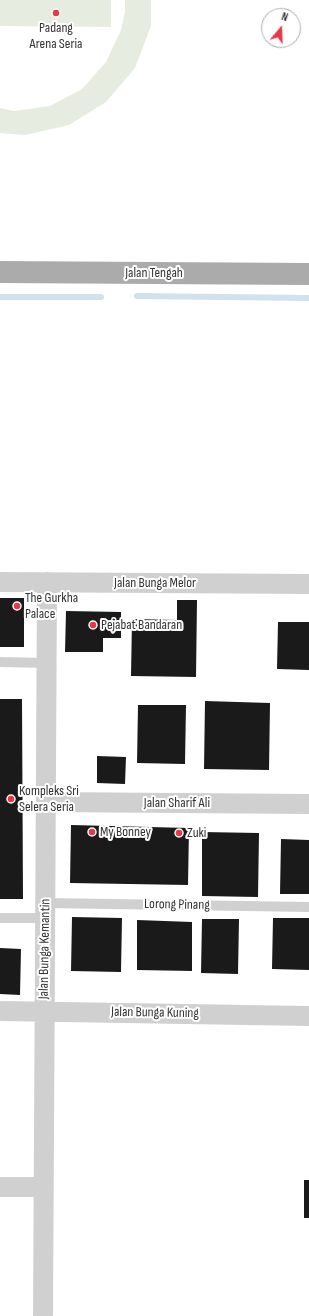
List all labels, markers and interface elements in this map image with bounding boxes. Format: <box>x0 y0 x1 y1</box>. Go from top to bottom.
marker: Padang Arena Seria <box>51 8 61 18</box>
north arrow <box>261 8 301 48</box>
text: N <box>280 10 290 24</box>
place label: Padang Arena Seria <box>30 20 82 52</box>
street label: Jalan Tengah <box>125 265 183 281</box>
street label: Jalan Bunga Melor <box>114 575 196 591</box>
place label: The Gurkha Palace <box>25 590 78 622</box>
marker: The Gurkha Palace <box>12 601 22 611</box>
place label: Pejabat Bandaran <box>101 617 182 633</box>
marker: Pejabat Bandaran <box>88 620 98 630</box>
place label: Kompleks Sri Selera Seria <box>19 783 79 816</box>
marker: Kompleks Sri Selera Seria <box>6 794 16 804</box>
street label: Jalan Sharif Ali <box>144 795 210 811</box>
place label: My Bonney <box>100 824 151 840</box>
place label: Zuki <box>187 825 206 841</box>
marker: My Bonney <box>87 827 97 837</box>
marker: Zuki <box>174 828 184 838</box>
street label: Lorong Pinang <box>144 896 210 914</box>
street label: Jalan Bunga Kemantin <box>36 899 54 999</box>
street label: Jalan Bunga Kuning <box>111 1004 199 1022</box>

